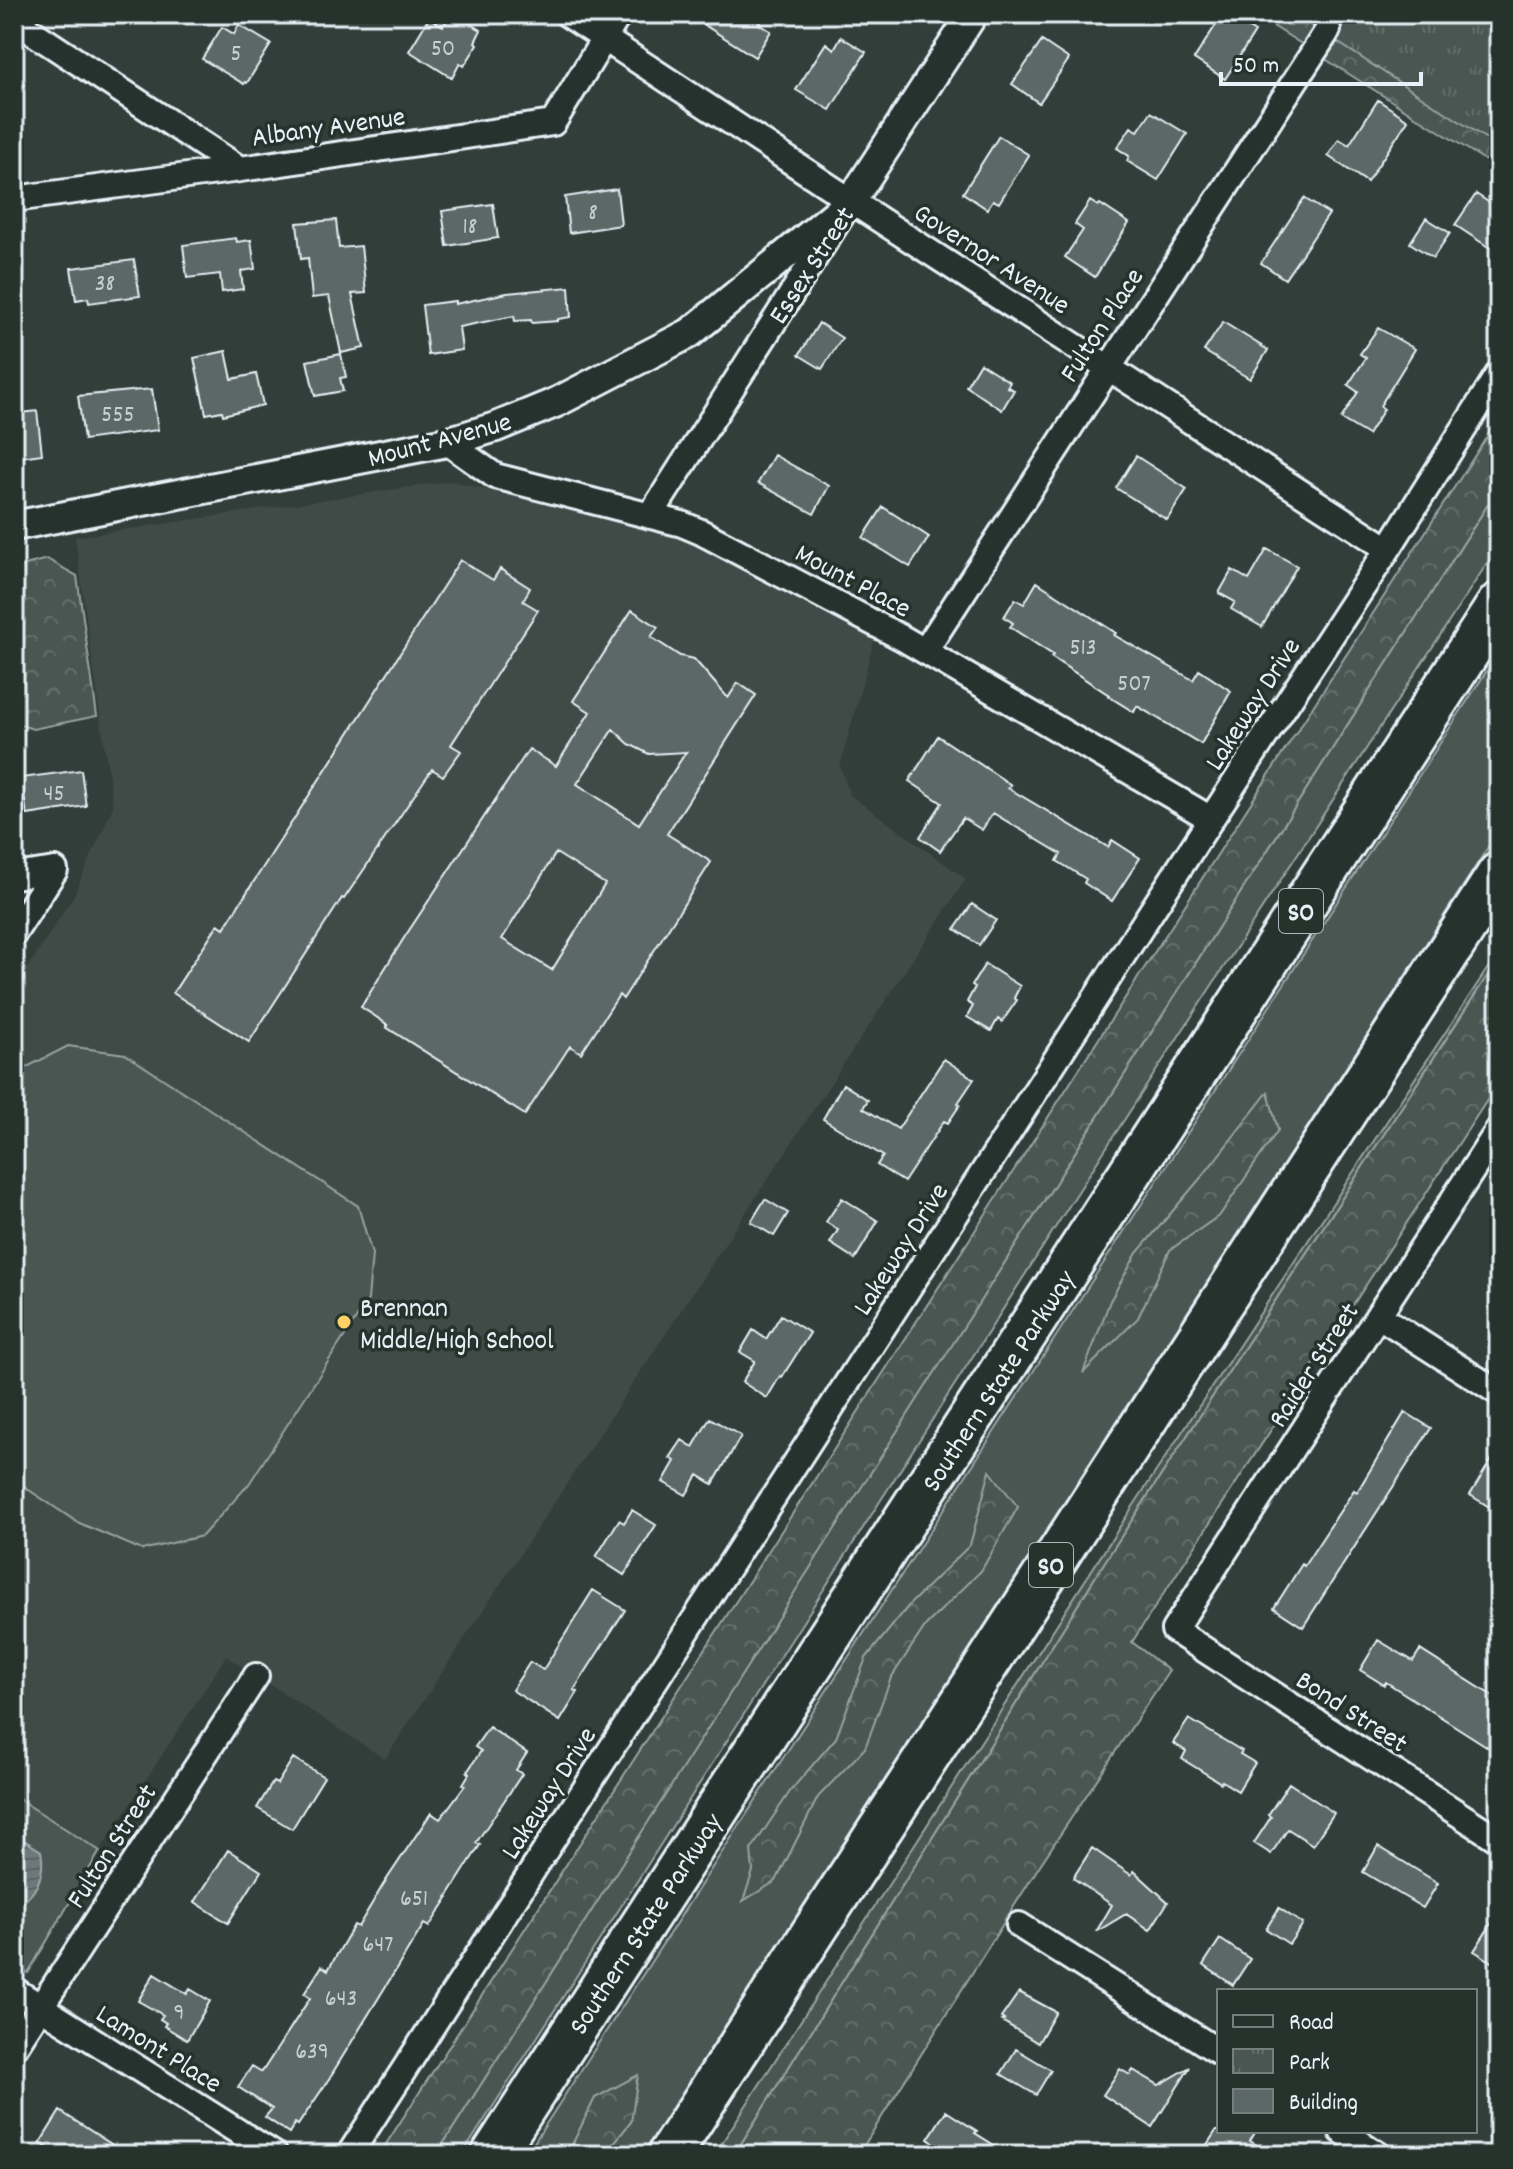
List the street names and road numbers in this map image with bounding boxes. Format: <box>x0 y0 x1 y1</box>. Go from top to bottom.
street label: Albany Avenue <box>249 99 408 161</box>
street label: Governor Avenue <box>904 195 1077 327</box>
street label: Essex Street <box>761 200 867 334</box>
street label: Fulton Place <box>1052 262 1156 392</box>
street label: Mount Avenue <box>364 404 517 481</box>
street label: Mount Place <box>786 536 917 631</box>
street label: Lakeway Drive <box>1197 631 1313 780</box>
road number: SO <box>1279 889 1323 933</box>
street label: Lakeway Drive <box>845 1176 961 1325</box>
street label: Southern State Parkway <box>914 1263 1088 1501</box>
street label: Raider Street <box>1261 1296 1372 1437</box>
road number: SO <box>1029 1543 1073 1587</box>
street label: Bond Street <box>1286 1663 1414 1765</box>
street label: Lakeway Drive <box>493 1720 609 1869</box>
street label: Fulton Street <box>59 1778 169 1918</box>
street label: Southern State Parkway <box>561 1806 735 2044</box>
street label: Lamont Place <box>87 1997 228 2106</box>

